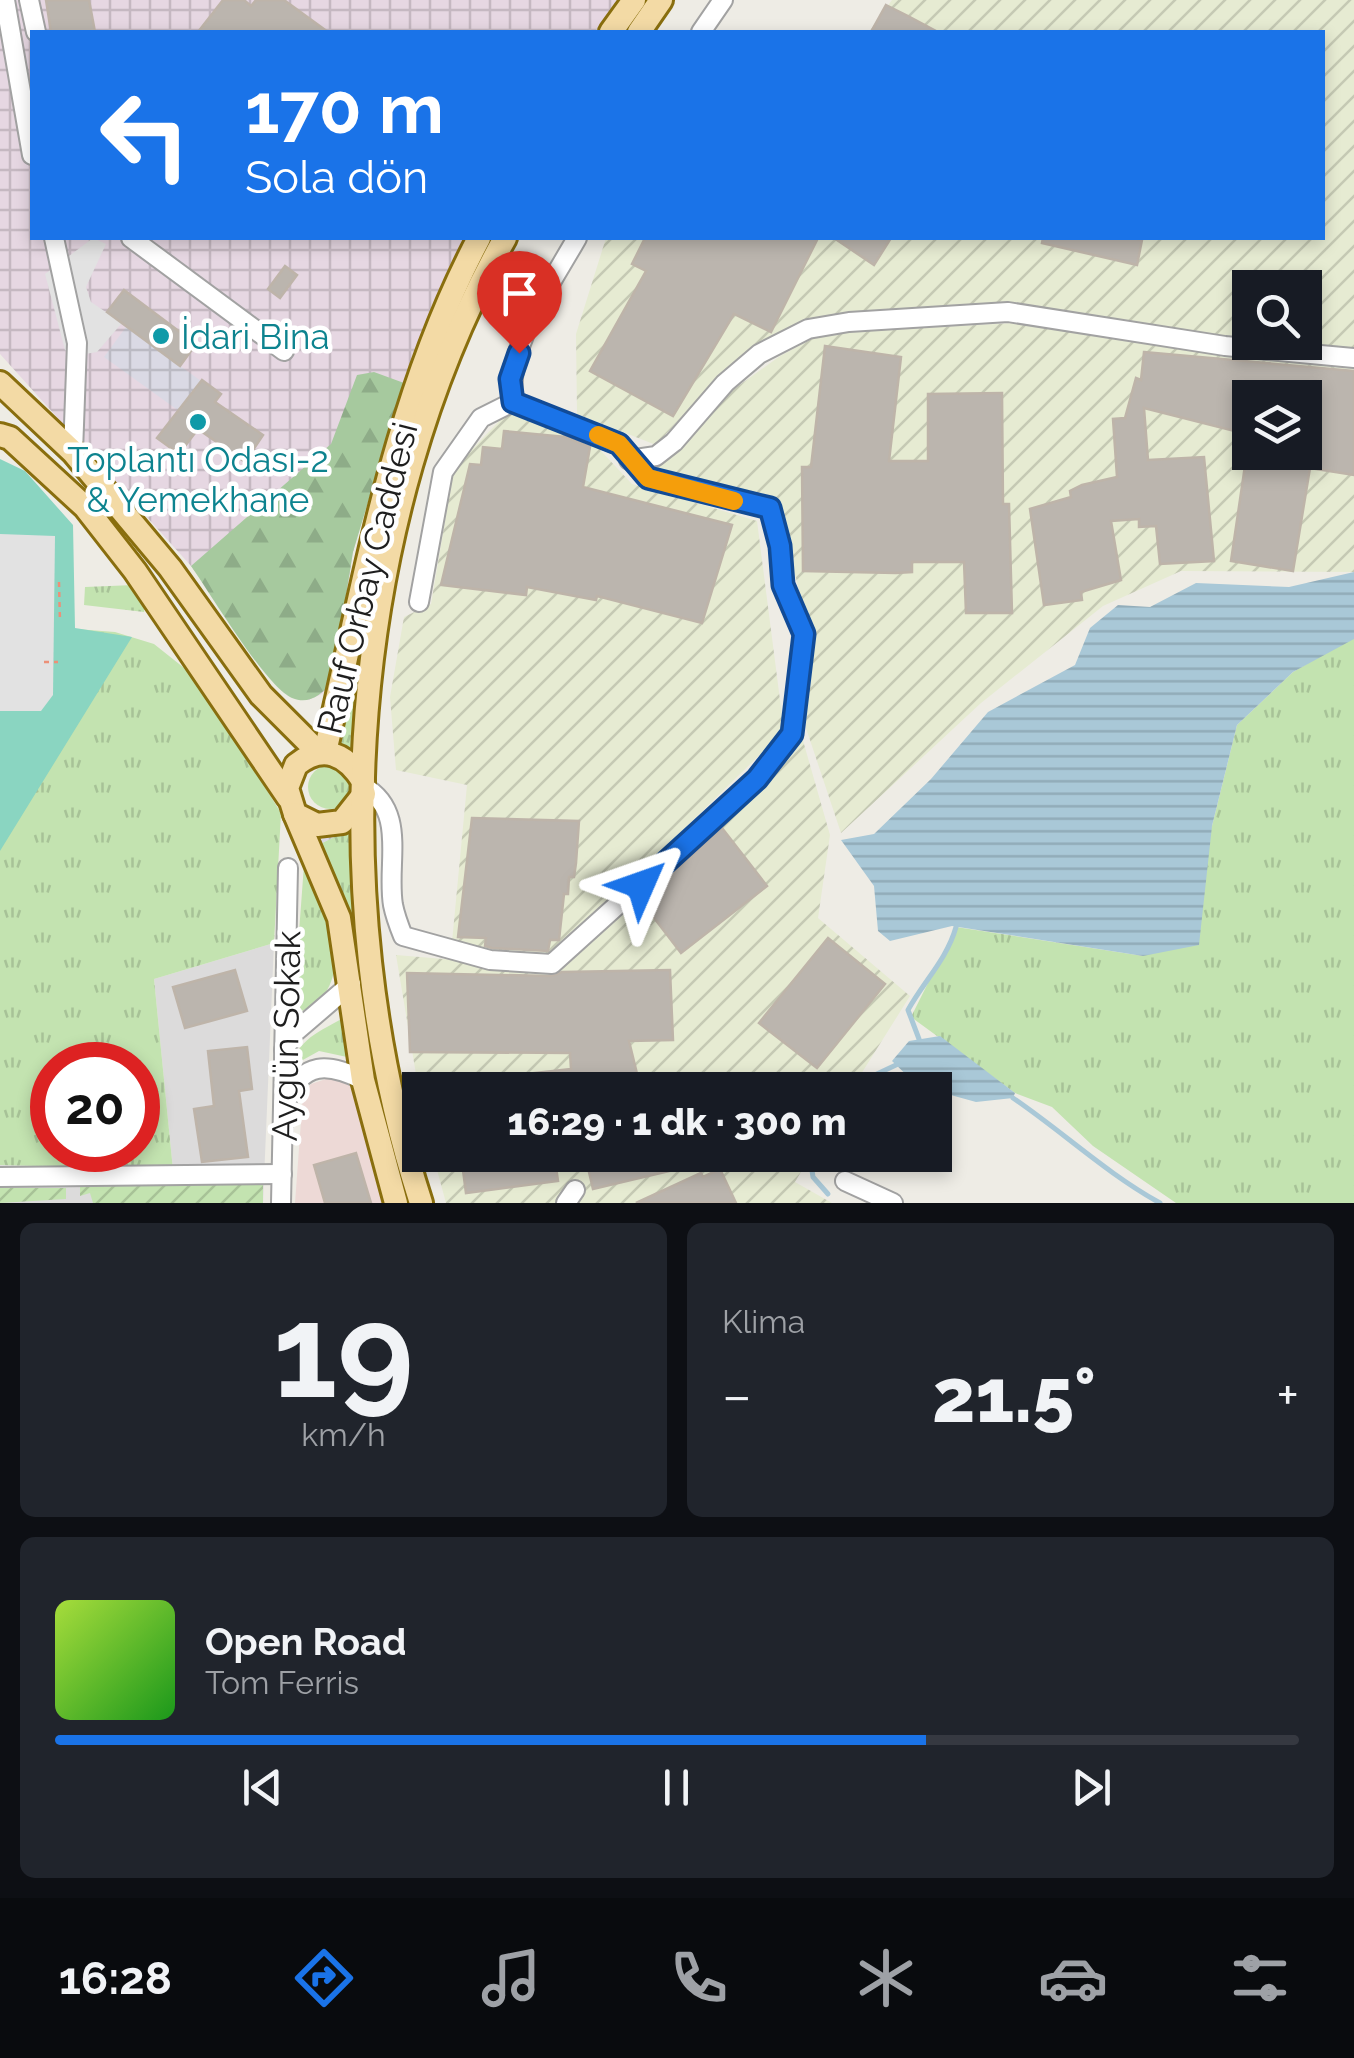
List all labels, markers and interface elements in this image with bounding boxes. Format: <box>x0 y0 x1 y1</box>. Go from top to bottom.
text: 170 m <box>245 67 444 149</box>
icon: left <box>80 70 210 200</box>
text: Sola dön <box>245 151 428 204</box>
pin <box>477 251 562 354</box>
icon: arrive <box>492 266 547 321</box>
map controls <box>1232 270 1322 470</box>
button: search <box>1232 270 1322 360</box>
place label: İdari Bina <box>181 316 330 357</box>
marker: İdari Bina <box>150 325 172 347</box>
button: layers <box>1232 380 1322 470</box>
marker: Toplantı Odası-2 & Yemekhane <box>187 411 209 433</box>
street label: Rauf Orbay Caddesi <box>308 418 426 738</box>
place label: Toplantı Odası-2 & Yemekhane <box>67 439 329 520</box>
position arrow <box>589 833 693 937</box>
street label: Aygün Sokak <box>264 930 308 1142</box>
speed limit sign: 20 <box>30 1042 160 1172</box>
text: 16:29 · 1 dk · 300 m <box>508 1099 846 1144</box>
text: 19 <box>273 1275 414 1427</box>
text: Klima <box>722 1303 805 1340</box>
text: 21.5° <box>932 1351 1096 1440</box>
text: − <box>722 1363 752 1428</box>
text: + <box>1276 1363 1299 1428</box>
text: km/h <box>301 1416 386 1453</box>
text: Open Road <box>205 1619 406 1664</box>
text: Tom Ferris <box>205 1664 359 1701</box>
icon: previous <box>235 1760 290 1815</box>
icon: pause <box>649 1760 704 1815</box>
icon: next <box>1064 1760 1119 1815</box>
icon: directions <box>289 1943 359 2013</box>
icon: music <box>476 1943 546 2013</box>
icon: phone <box>664 1943 734 2013</box>
icon: climate <box>851 1943 921 2013</box>
icon: car <box>1038 1943 1108 2013</box>
icon: filters <box>1225 1943 1295 2013</box>
text: 16:28 <box>59 1952 172 2005</box>

